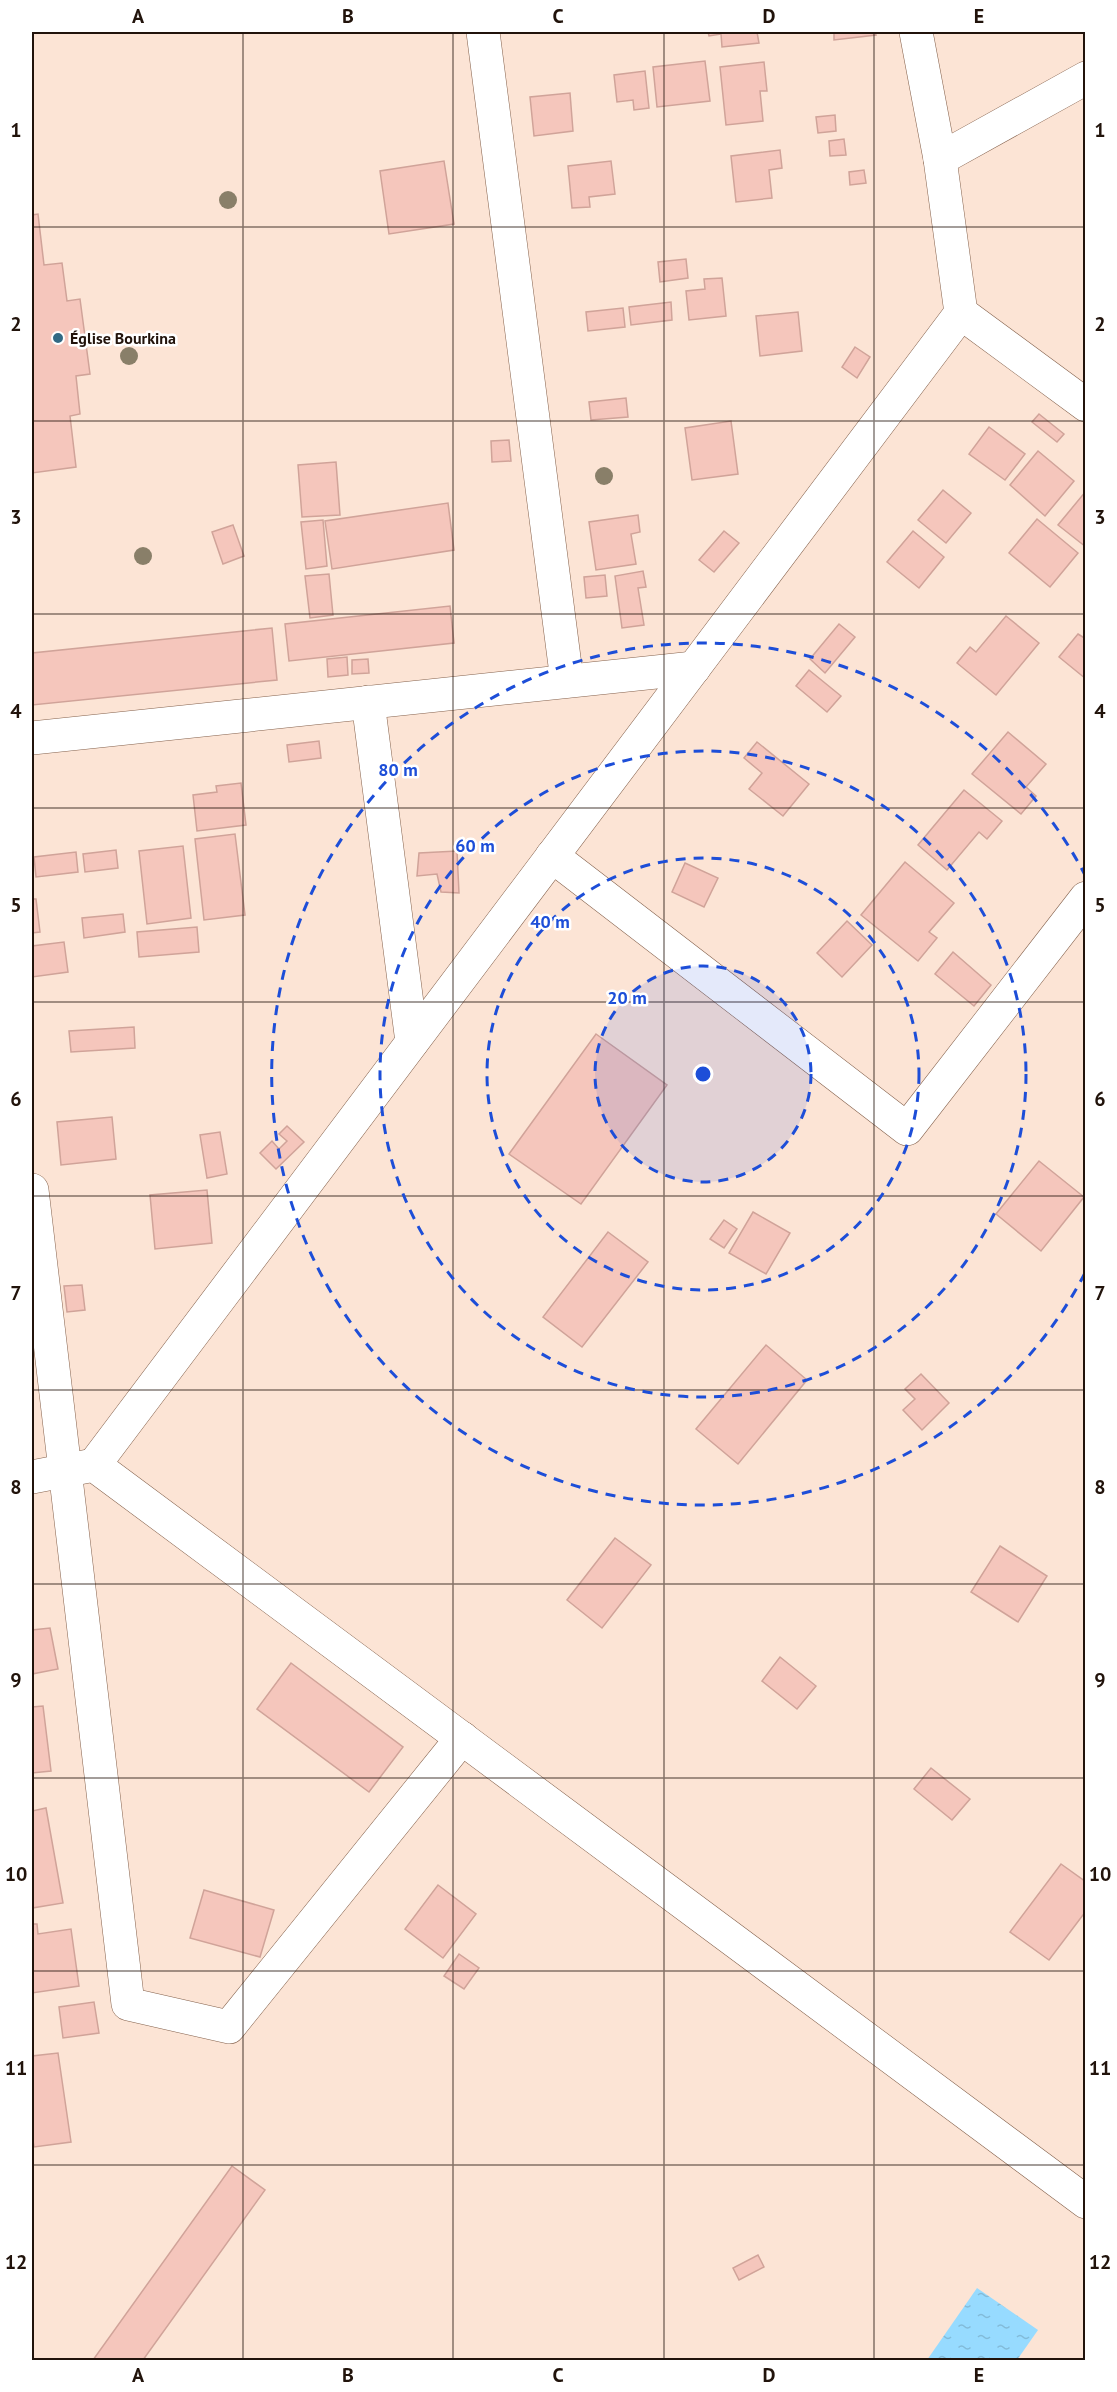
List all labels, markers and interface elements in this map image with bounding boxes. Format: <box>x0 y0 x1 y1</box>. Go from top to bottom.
text: A <box>132 3 145 29</box>
text: B <box>342 3 354 29</box>
text: C <box>552 3 564 29</box>
text: D <box>763 3 776 29</box>
text: E <box>974 3 984 29</box>
text: 1 <box>10 117 22 143</box>
text: 1 <box>1094 117 1106 143</box>
text: 2 <box>10 311 22 337</box>
text: 2 <box>1094 311 1106 337</box>
place label: Église Bourkina <box>70 328 176 348</box>
marker: Église Bourkina <box>51 331 65 345</box>
text: 3 <box>10 504 22 530</box>
text: 3 <box>1094 504 1106 530</box>
text: 4 <box>10 698 22 724</box>
text: 4 <box>1094 698 1106 724</box>
text: 80 m <box>378 758 418 781</box>
text: 60 m <box>455 834 495 857</box>
text: 5 <box>10 892 22 918</box>
text: 5 <box>1094 892 1106 918</box>
text: 40 m <box>530 910 570 933</box>
text: 20 m <box>607 986 647 1009</box>
centre of rings <box>693 1064 713 1084</box>
text: 6 <box>10 1086 22 1112</box>
text: 6 <box>1094 1086 1106 1112</box>
text: 7 <box>10 1280 22 1306</box>
text: 7 <box>1094 1280 1106 1306</box>
text: 8 <box>10 1474 22 1500</box>
text: 8 <box>1094 1474 1106 1500</box>
text: 9 <box>10 1667 22 1693</box>
text: 9 <box>1094 1667 1106 1693</box>
text: 10 <box>5 1861 27 1887</box>
text: 10 <box>1089 1861 1111 1887</box>
text: 11 <box>5 2055 27 2081</box>
text: 11 <box>1089 2055 1111 2081</box>
text: 12 <box>5 2249 27 2275</box>
text: 12 <box>1089 2249 1111 2275</box>
text: A <box>132 2362 145 2388</box>
text: B <box>342 2362 354 2388</box>
text: C <box>552 2362 564 2388</box>
text: D <box>763 2362 776 2388</box>
text: E <box>974 2362 984 2388</box>

